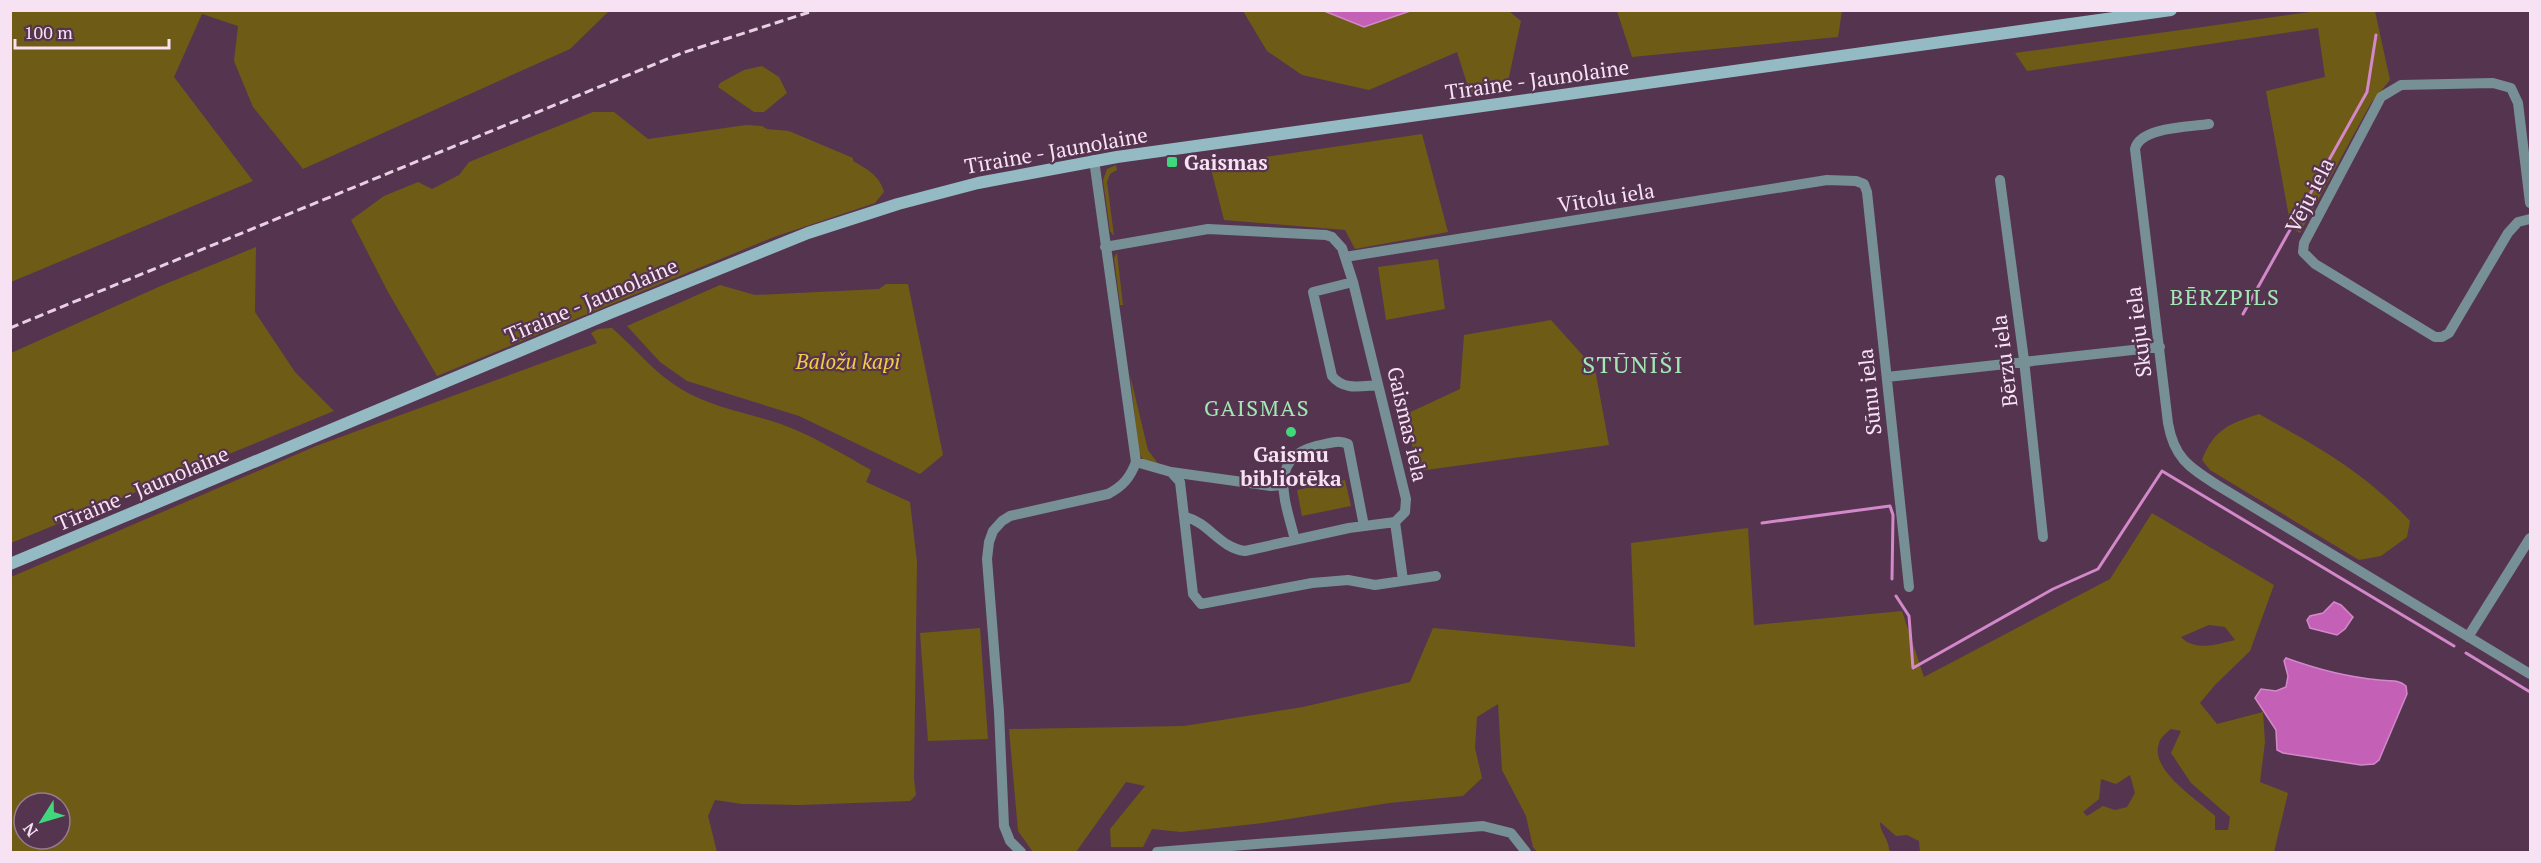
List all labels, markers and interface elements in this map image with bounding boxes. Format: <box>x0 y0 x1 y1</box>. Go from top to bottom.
scale bar <box>15 12 170 50</box>
text: 100 m <box>24 20 73 44</box>
street label: Tīraine - Jaunolaine <box>1443 52 1631 106</box>
street label: Tīraine - Jaunolaine <box>962 120 1150 180</box>
place label: Gaismas <box>1184 148 1268 176</box>
street label: Vēju iela <box>2278 152 2340 237</box>
marker: Gaismas <box>1165 155 1179 169</box>
street label: Vītolu iela <box>1555 175 1657 218</box>
street label: Tīraine - Jaunolaine <box>500 251 682 349</box>
district label: BĒRZPILS <box>2170 282 2280 311</box>
street label: Skuju iela <box>2119 285 2157 379</box>
street label: Bērzu iela <box>1984 313 2024 409</box>
park label: Baložu kapi <box>795 347 900 375</box>
street label: Sūnu iela <box>1851 347 1887 437</box>
district label: STŪNĪŠI <box>1582 348 1684 380</box>
street label: Gaismas iela <box>1381 364 1435 485</box>
district label: GAISMAS <box>1204 393 1310 422</box>
marker: Gaismu bibliotēka <box>1284 425 1298 439</box>
street label: Tīraine - Jaunolaine <box>51 439 233 537</box>
place label: Gaismu bibliotēka <box>1239 440 1342 492</box>
north arrow <box>12 791 72 851</box>
text: N <box>18 819 42 841</box>

